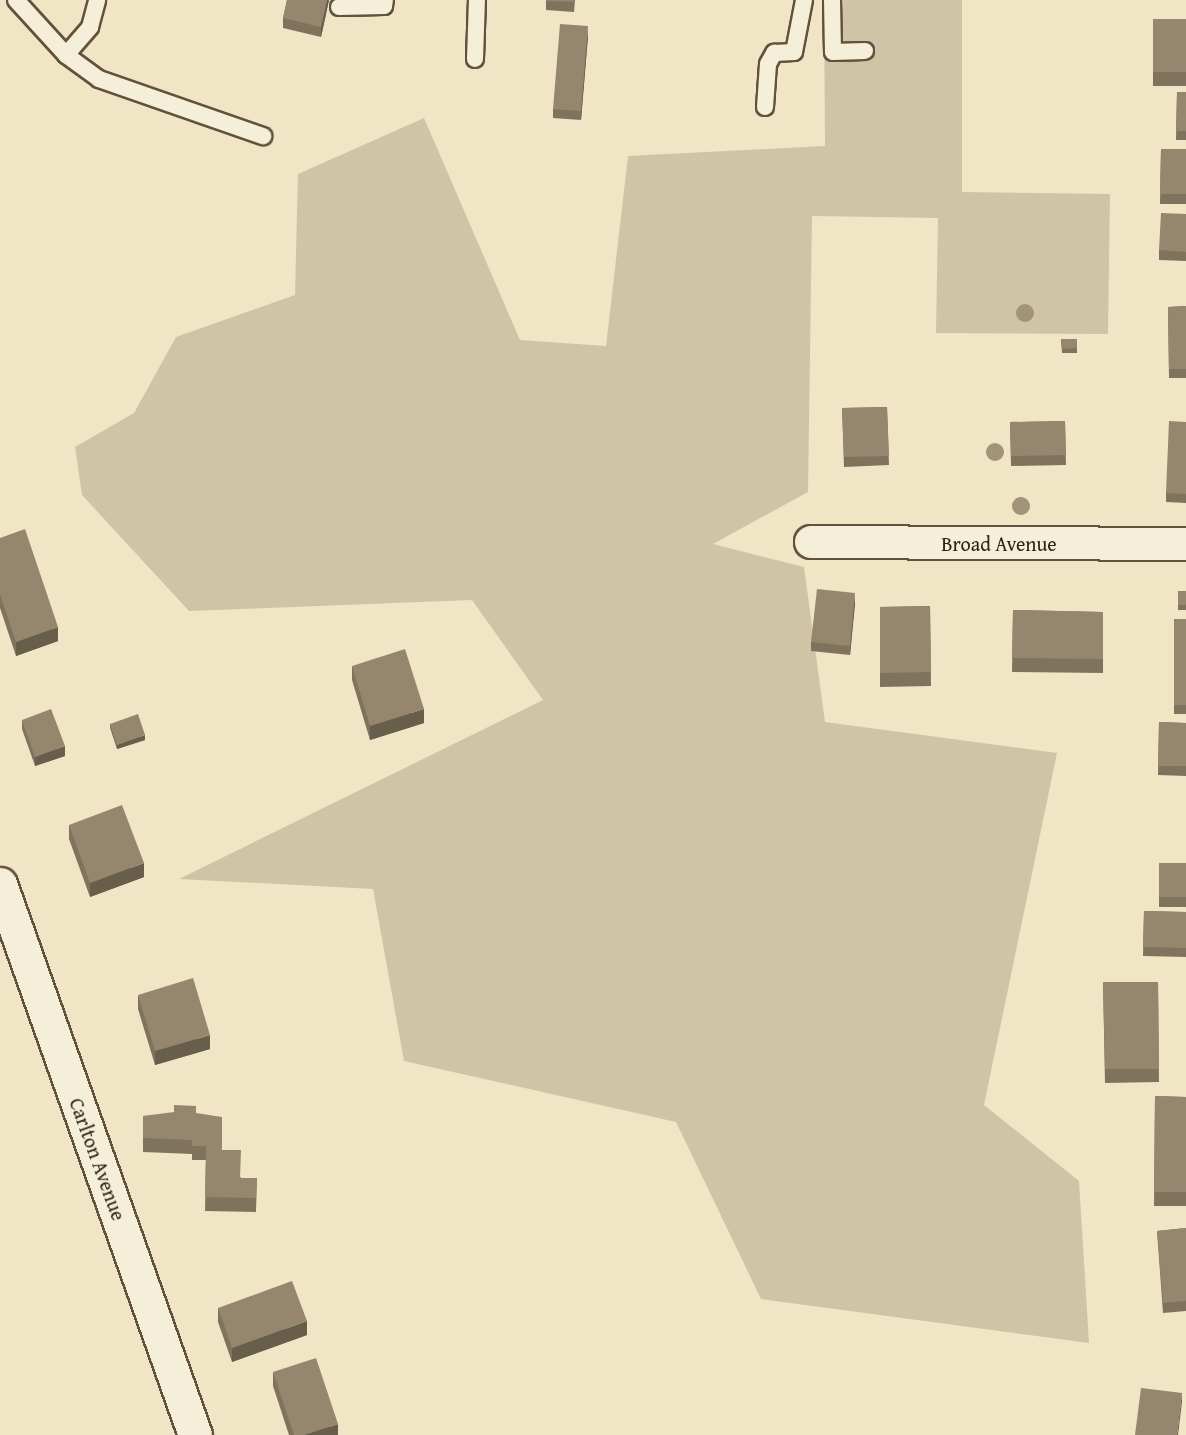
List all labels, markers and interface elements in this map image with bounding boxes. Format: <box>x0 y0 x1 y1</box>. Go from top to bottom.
street label: Broad Avenue <box>941 531 1057 555</box>
street label: Carlton Avenue <box>65 1095 131 1223</box>

